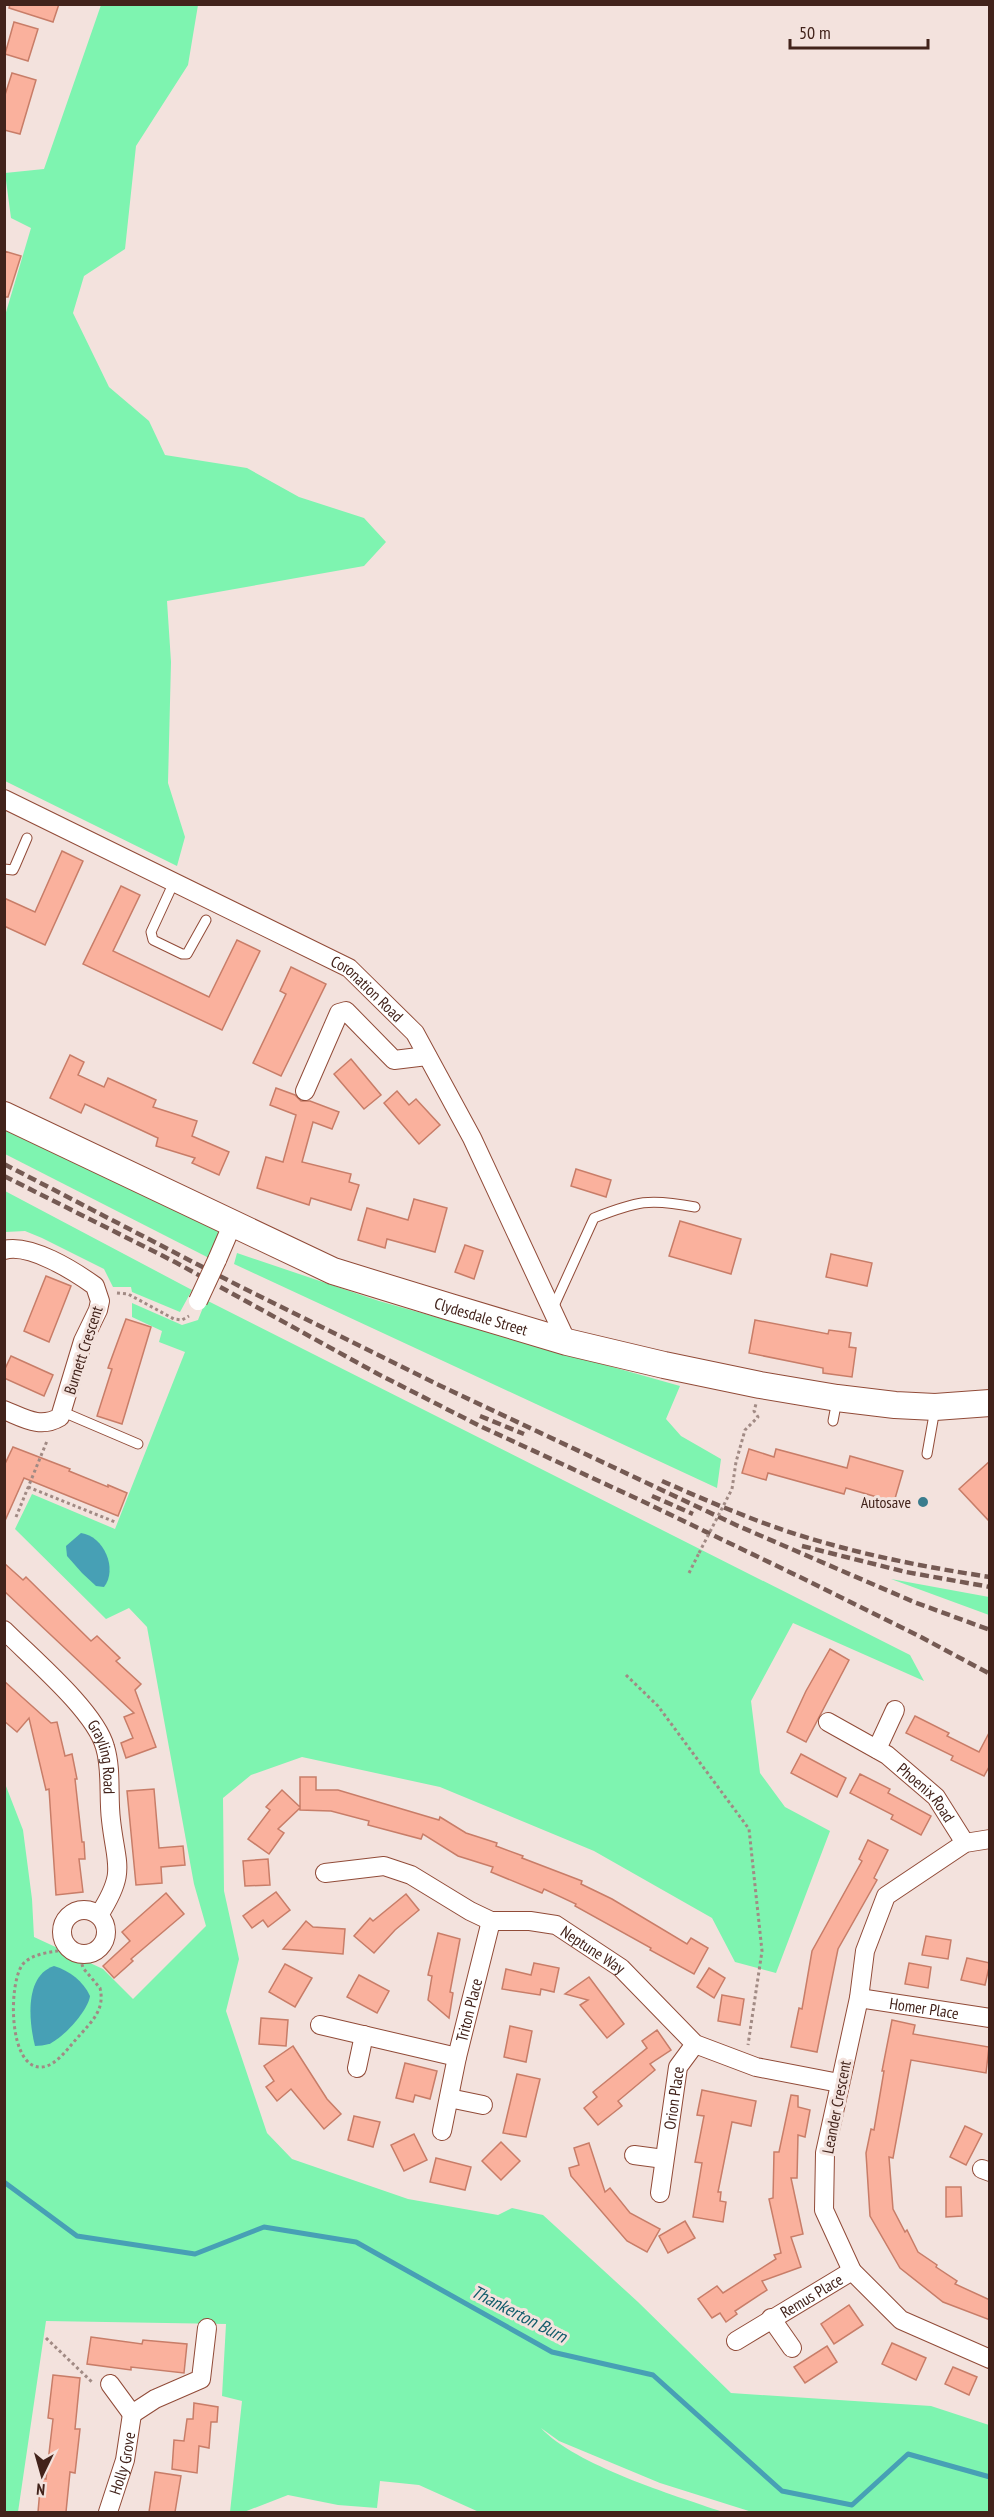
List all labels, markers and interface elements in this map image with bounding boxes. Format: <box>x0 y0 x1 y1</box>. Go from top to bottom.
scale bar <box>790 12 928 50</box>
text: 50 m <box>799 21 831 44</box>
street label: Coronation Road <box>328 951 408 1026</box>
street label: Clydesdale Street <box>432 1293 531 1340</box>
street label: Burnett Crescent <box>59 1303 107 1397</box>
place label: Autosave <box>861 1492 911 1512</box>
marker: Autosave <box>916 1495 930 1509</box>
street label: Grayling Road <box>83 1716 120 1794</box>
street label: Phoenix Road <box>893 1758 959 1826</box>
street label: Neptune Way <box>557 1921 629 1978</box>
street label: Triton Place <box>451 1976 486 2044</box>
street label: Homer Place <box>888 1993 960 2023</box>
street label: Leander Crescent <box>817 2058 855 2155</box>
street label: Orion Place <box>659 2065 688 2131</box>
street label: Remus Place <box>777 2269 846 2322</box>
water label: Thankerton Burn <box>468 2280 572 2348</box>
street label: Holly Grove <box>104 2431 139 2497</box>
north arrow <box>12 2445 72 2505</box>
text: N <box>36 2480 46 2500</box>

